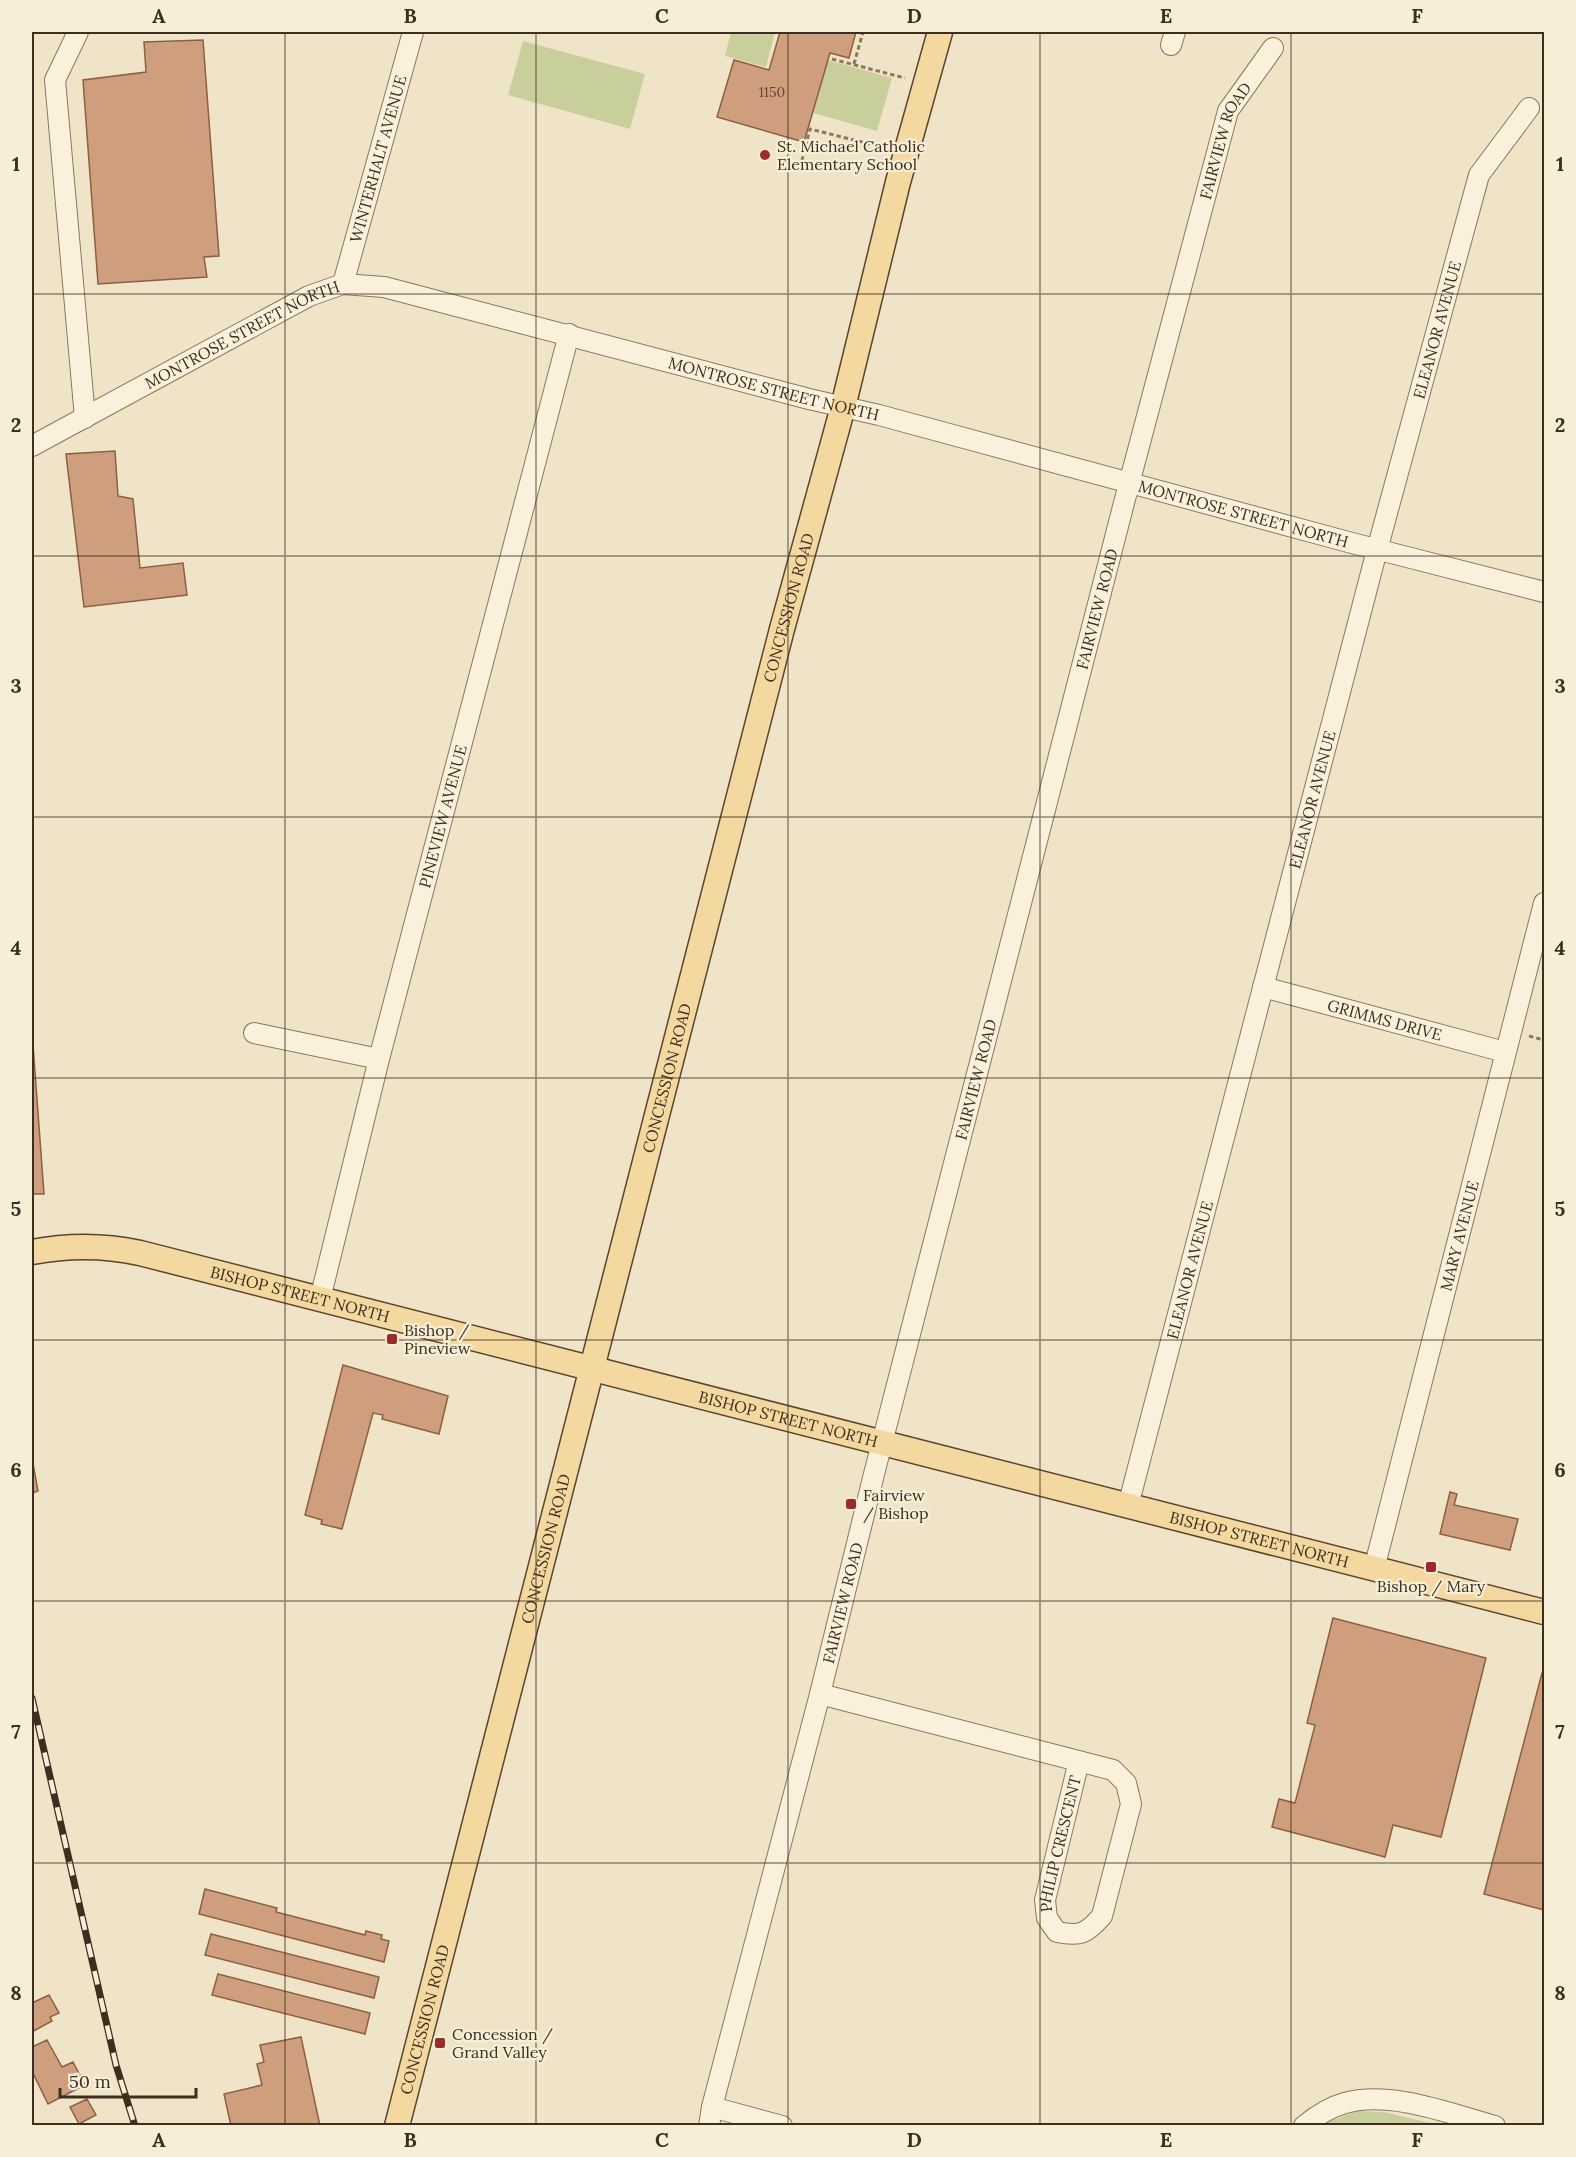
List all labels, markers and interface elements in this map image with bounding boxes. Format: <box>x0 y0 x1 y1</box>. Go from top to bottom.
text: A <box>152 3 166 28</box>
text: B <box>403 3 417 28</box>
text: C <box>655 3 669 28</box>
text: D <box>906 3 922 28</box>
text: E <box>1160 3 1172 28</box>
text: F <box>1411 3 1423 28</box>
street label: WINTERHALT AVENUE <box>345 73 411 245</box>
street label: FAIRVIEW ROAD <box>1195 78 1255 201</box>
house number: 1150 <box>759 83 785 101</box>
place label: St. Michael Catholic Elementary School <box>777 136 925 174</box>
marker: St. Michael Catholic Elementary School <box>758 148 772 162</box>
text: 1 <box>12 151 20 176</box>
text: 1 <box>1556 151 1564 176</box>
street label: ELEANOR AVENUE <box>1409 259 1465 401</box>
street label: MONTROSE STREET NORTH <box>141 276 342 393</box>
street label: MONTROSE STREET NORTH <box>666 352 881 425</box>
text: 2 <box>11 412 21 437</box>
text: 2 <box>1555 412 1565 437</box>
street label: MONTROSE STREET NORTH <box>1136 476 1351 552</box>
street label: CONCESSION ROAD <box>759 531 818 684</box>
street label: FAIRVIEW ROAD <box>1072 546 1122 671</box>
text: 3 <box>10 673 22 698</box>
text: 3 <box>1554 673 1566 698</box>
street label: ELEANOR AVENUE <box>1284 728 1340 871</box>
street label: PINEVIEW AVENUE <box>414 743 471 890</box>
text: 4 <box>11 935 22 960</box>
text: 4 <box>1555 935 1566 960</box>
street label: GRIMMS DRIVE <box>1325 995 1444 1045</box>
street label: CONCESSION ROAD <box>638 1001 695 1155</box>
street label: FAIRVIEW ROAD <box>950 1017 1001 1142</box>
street label: MARY AVENUE <box>1435 1178 1483 1293</box>
text: 5 <box>11 1196 22 1221</box>
text: 5 <box>1555 1196 1566 1221</box>
street label: ELEANOR AVENUE <box>1162 1199 1217 1341</box>
street label: BISHOP STREET NORTH <box>208 1261 392 1326</box>
place label: Bishop / Pineview <box>404 1320 471 1358</box>
marker: Bishop / Pineview <box>385 1332 399 1346</box>
street label: BISHOP STREET NORTH <box>697 1386 880 1451</box>
text: 6 <box>10 1457 22 1482</box>
text: 6 <box>1554 1457 1566 1482</box>
street label: CONCESSION ROAD <box>517 1472 574 1626</box>
place label: Fairview / Bishop <box>863 1485 928 1524</box>
marker: Fairview / Bishop <box>844 1497 858 1511</box>
street label: BISHOP STREET NORTH <box>1167 1507 1351 1572</box>
street label: FAIRVIEW ROAD <box>818 1540 867 1665</box>
marker: Bishop / Mary <box>1424 1560 1438 1574</box>
place label: Bishop / Mary <box>1377 1576 1486 1597</box>
text: 7 <box>11 1719 21 1744</box>
text: 7 <box>1555 1719 1565 1744</box>
street label: PHILIP CRESCENT <box>1035 1774 1085 1913</box>
street label: CONCESSION ROAD <box>396 1942 453 2096</box>
text: 8 <box>10 1980 22 2005</box>
text: 8 <box>1554 1980 1566 2005</box>
place label: Concession / Grand Valley <box>452 2024 553 2062</box>
marker: Concession / Grand Valley <box>433 2036 447 2050</box>
scale bar <box>60 2061 196 2099</box>
text: 50 m <box>69 2070 111 2093</box>
text: A <box>152 2127 166 2152</box>
text: B <box>403 2127 417 2152</box>
text: C <box>655 2127 669 2152</box>
text: D <box>906 2127 922 2152</box>
text: E <box>1160 2127 1172 2152</box>
text: F <box>1411 2127 1423 2152</box>

